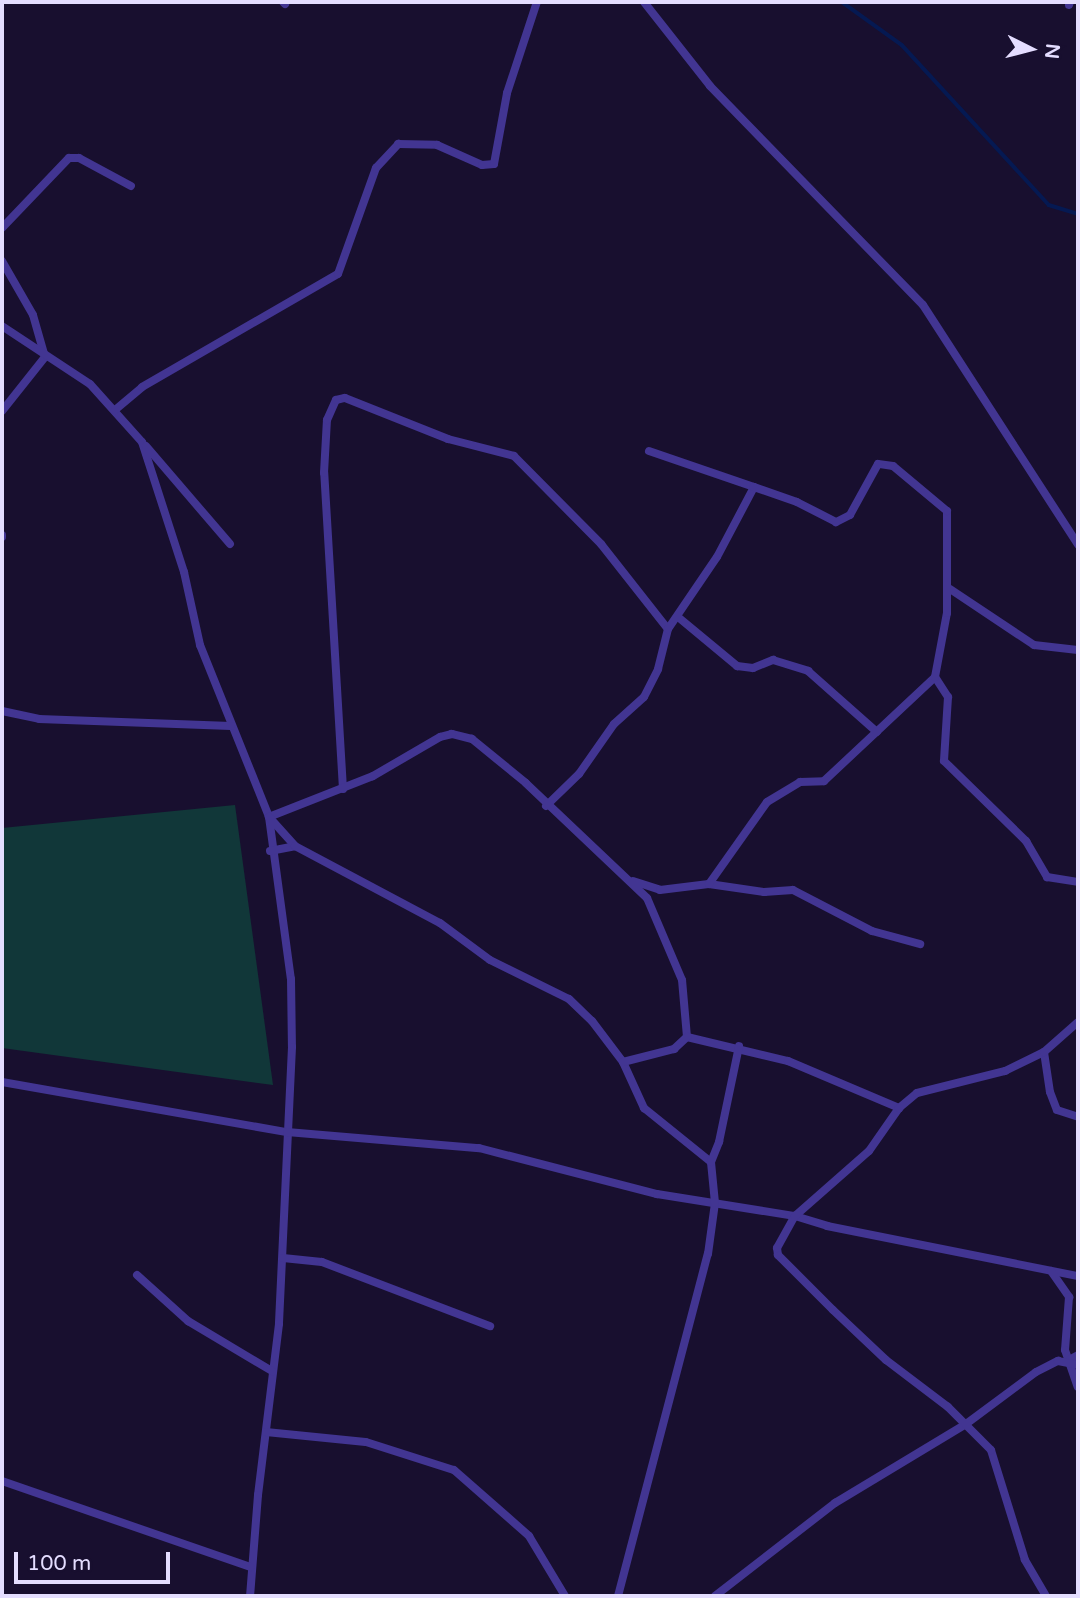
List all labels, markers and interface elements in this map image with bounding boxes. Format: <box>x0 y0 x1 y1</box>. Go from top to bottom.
north arrow <box>996 14 1066 84</box>
text: N <box>1040 42 1064 60</box>
scale bar <box>18 1538 173 1582</box>
text: 100 m <box>27 1551 91 1576</box>

